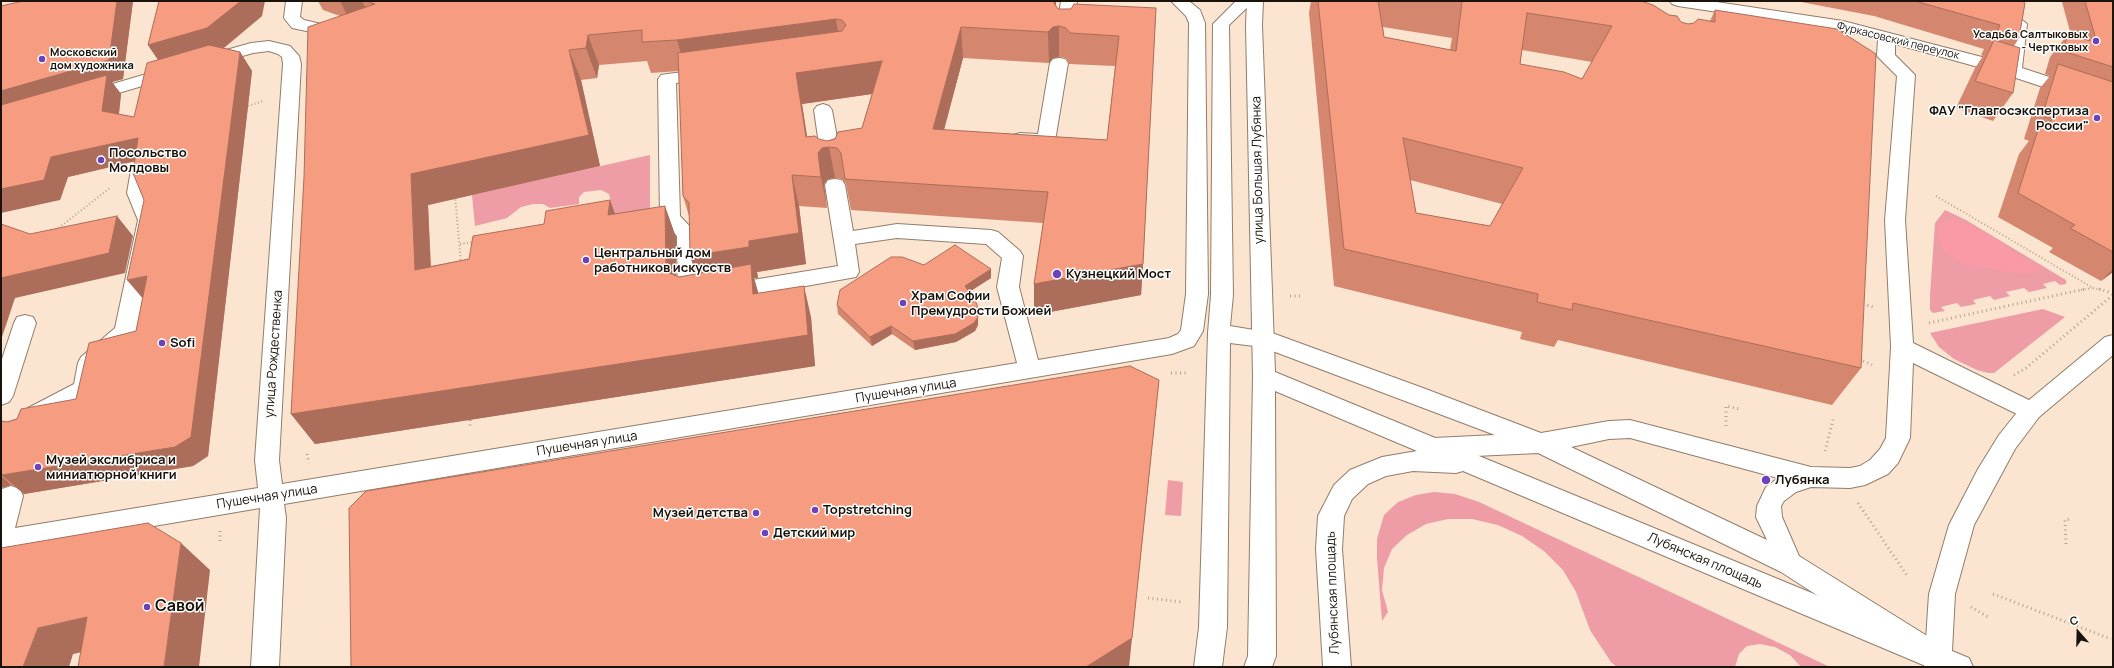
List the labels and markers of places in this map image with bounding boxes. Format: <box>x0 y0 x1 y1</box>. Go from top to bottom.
place label: Усадьба Салтыковых - Чертковых <box>1973 28 2088 54</box>
marker: Усадьба Салтыковых - Чертковых <box>2091 36 2101 46</box>
place label: Московский дом художника <box>50 46 134 72</box>
marker: Московский дом художника <box>37 54 47 64</box>
place label: ФАУ "Главгосэкспертиза России" <box>1929 103 2089 134</box>
marker: ФАУ "Главгосэкспертиза России" <box>2092 113 2102 123</box>
place label: Посольство Молдовы <box>109 145 187 176</box>
marker: Посольство Молдовы <box>96 155 106 165</box>
place label: Центральный дом работников искусств <box>594 245 731 276</box>
marker: Центральный дом работников искусств <box>581 255 591 265</box>
place label: Кузнецкий Мост <box>1066 266 1171 282</box>
marker: Кузнецкий Мост <box>1051 268 1063 280</box>
place label: Храм Софии Премудрости Божией <box>911 288 1051 319</box>
marker: Храм Софии Премудрости Божией <box>898 298 908 308</box>
place label: Sofi <box>170 335 195 351</box>
marker: Sofi <box>157 338 167 348</box>
place label: Музей экслибриса и миниатюрной книги <box>46 452 177 483</box>
marker: Музей экслибриса и миниатюрной книги <box>33 462 43 472</box>
place label: Лубянка <box>1775 472 1830 488</box>
marker: Лубянка <box>1760 474 1772 486</box>
place label: Topstretching <box>823 502 912 518</box>
place label: Музей детства <box>653 505 748 521</box>
marker: Topstretching <box>810 505 820 515</box>
marker: Музей детства <box>751 508 761 518</box>
place label: Детский мир <box>773 525 855 541</box>
marker: Детский мир <box>760 528 770 538</box>
place label: Савой <box>155 597 205 617</box>
marker: Савой <box>142 602 152 612</box>

